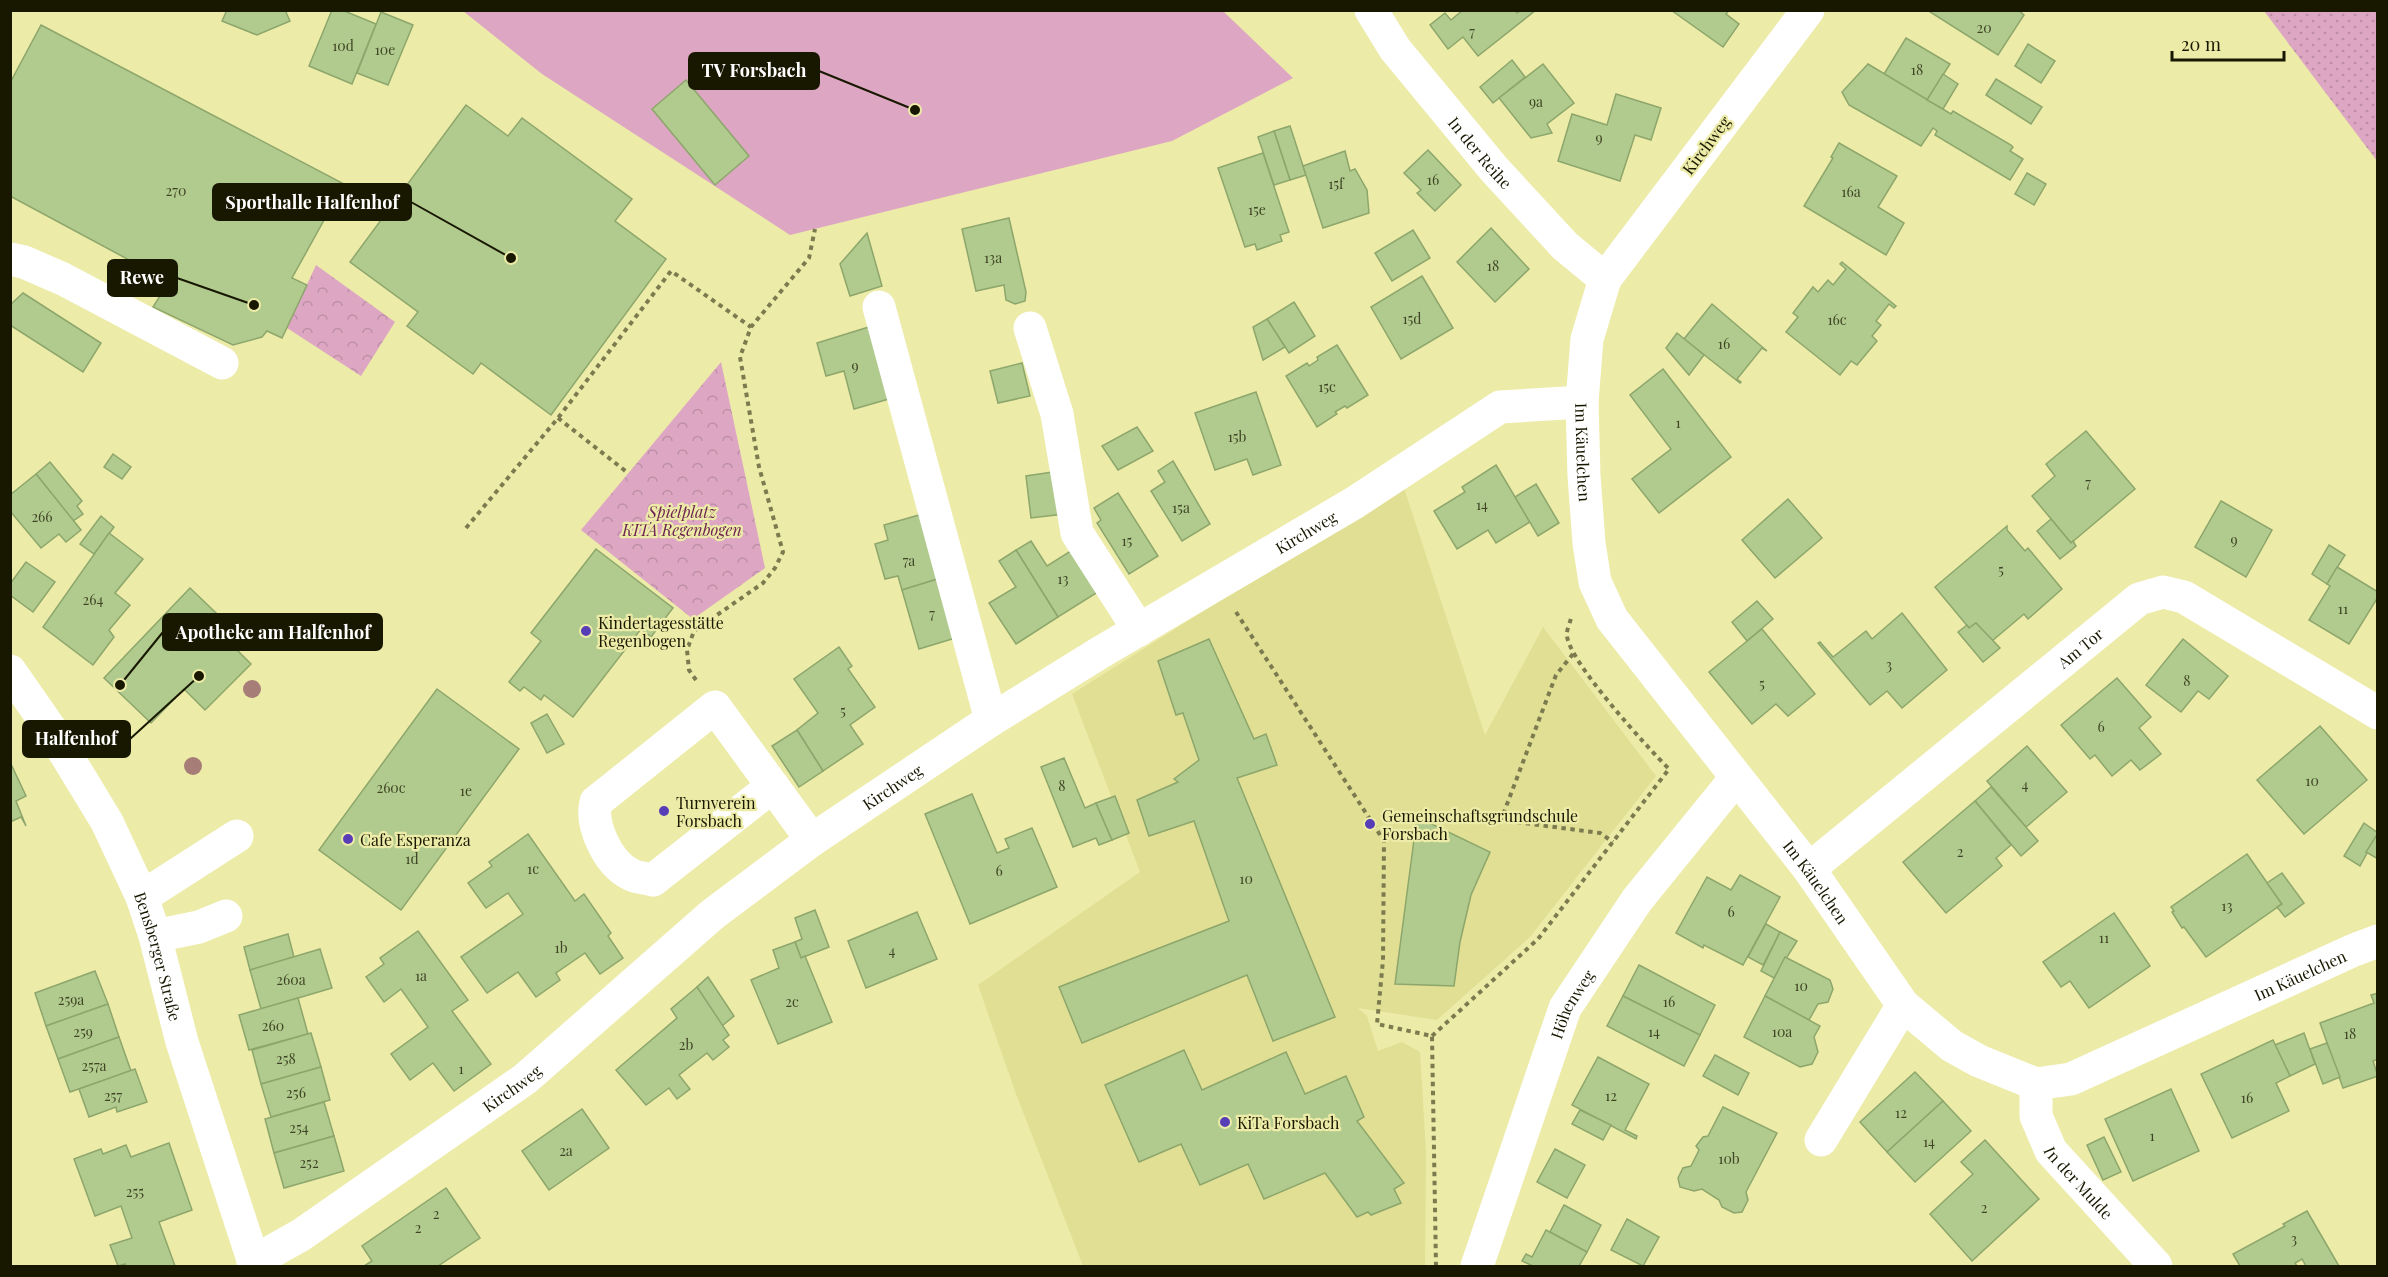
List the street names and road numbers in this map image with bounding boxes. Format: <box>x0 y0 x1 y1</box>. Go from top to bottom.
street label: Kirchweg <box>1677 111 1735 178</box>
street label: In der Reihe <box>1444 112 1517 193</box>
street label: Im Käuelchen <box>1572 402 1596 503</box>
street label: Kirchweg <box>1271 505 1341 558</box>
street label: Am Tor <box>2052 622 2107 673</box>
street label: Kirchweg <box>858 759 926 814</box>
street label: Im Käuelchen <box>1779 835 1854 928</box>
street label: Bensberger Straße <box>130 889 187 1023</box>
street label: Im Käuelchen <box>2251 944 2350 1005</box>
street label: Höhenweg <box>1545 965 1599 1041</box>
street label: Kirchweg <box>478 1059 546 1116</box>
street label: In der Mulde <box>2040 1143 2118 1223</box>

